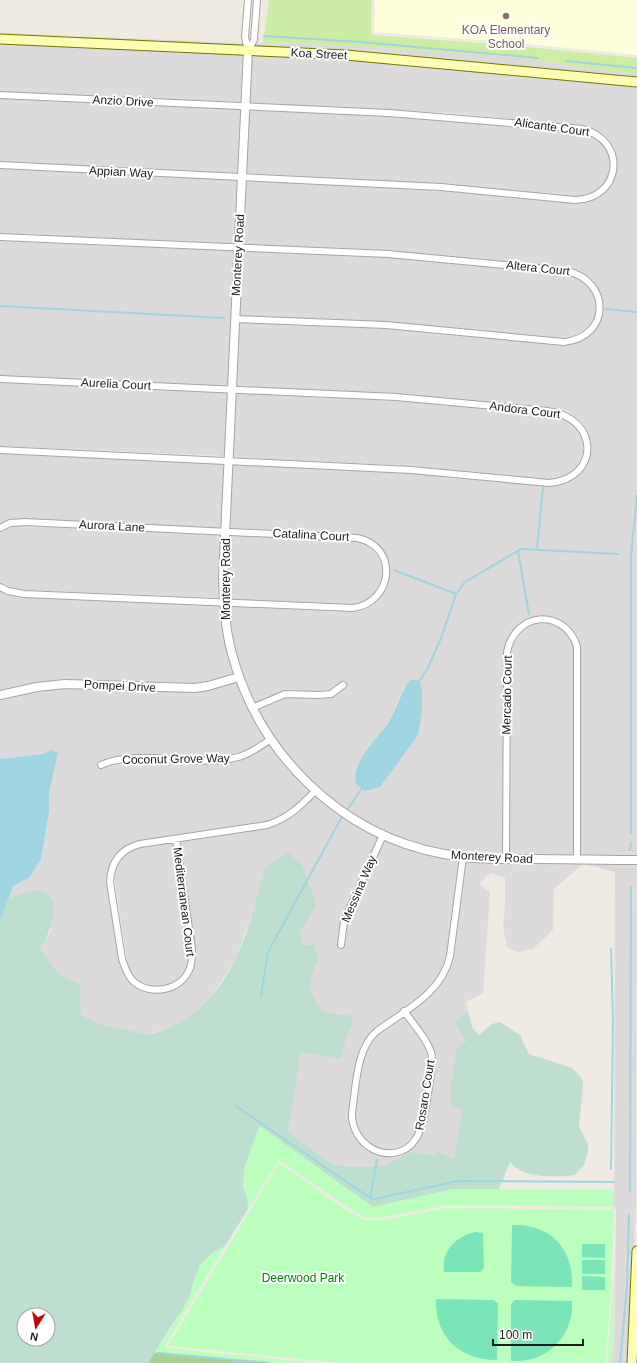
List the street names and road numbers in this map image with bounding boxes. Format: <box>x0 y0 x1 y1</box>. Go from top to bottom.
street label: Koa Street <box>290 46 348 63</box>
street label: Anzio Drive <box>92 92 154 110</box>
street label: Alicante Court <box>514 115 591 139</box>
street label: Appian Way <box>89 163 153 181</box>
street label: Monterey Road <box>229 214 247 296</box>
street label: Altera Court <box>505 258 571 278</box>
street label: Aurelia Court <box>81 375 152 393</box>
street label: Andora Court <box>489 399 562 421</box>
street label: Aurora Lane <box>79 517 146 535</box>
street label: Catalina Court <box>272 526 350 544</box>
street label: Monterey Road <box>219 538 233 620</box>
street label: Mercado Court <box>499 655 515 735</box>
street label: Pompei Drive <box>84 677 157 695</box>
street label: Coconut Grove Way <box>122 751 230 767</box>
street label: Mediterranean Court <box>170 847 198 958</box>
street label: Monterey Road <box>451 848 533 866</box>
street label: Messina Way <box>339 853 379 925</box>
street label: Rosaro Court <box>413 1058 438 1131</box>

